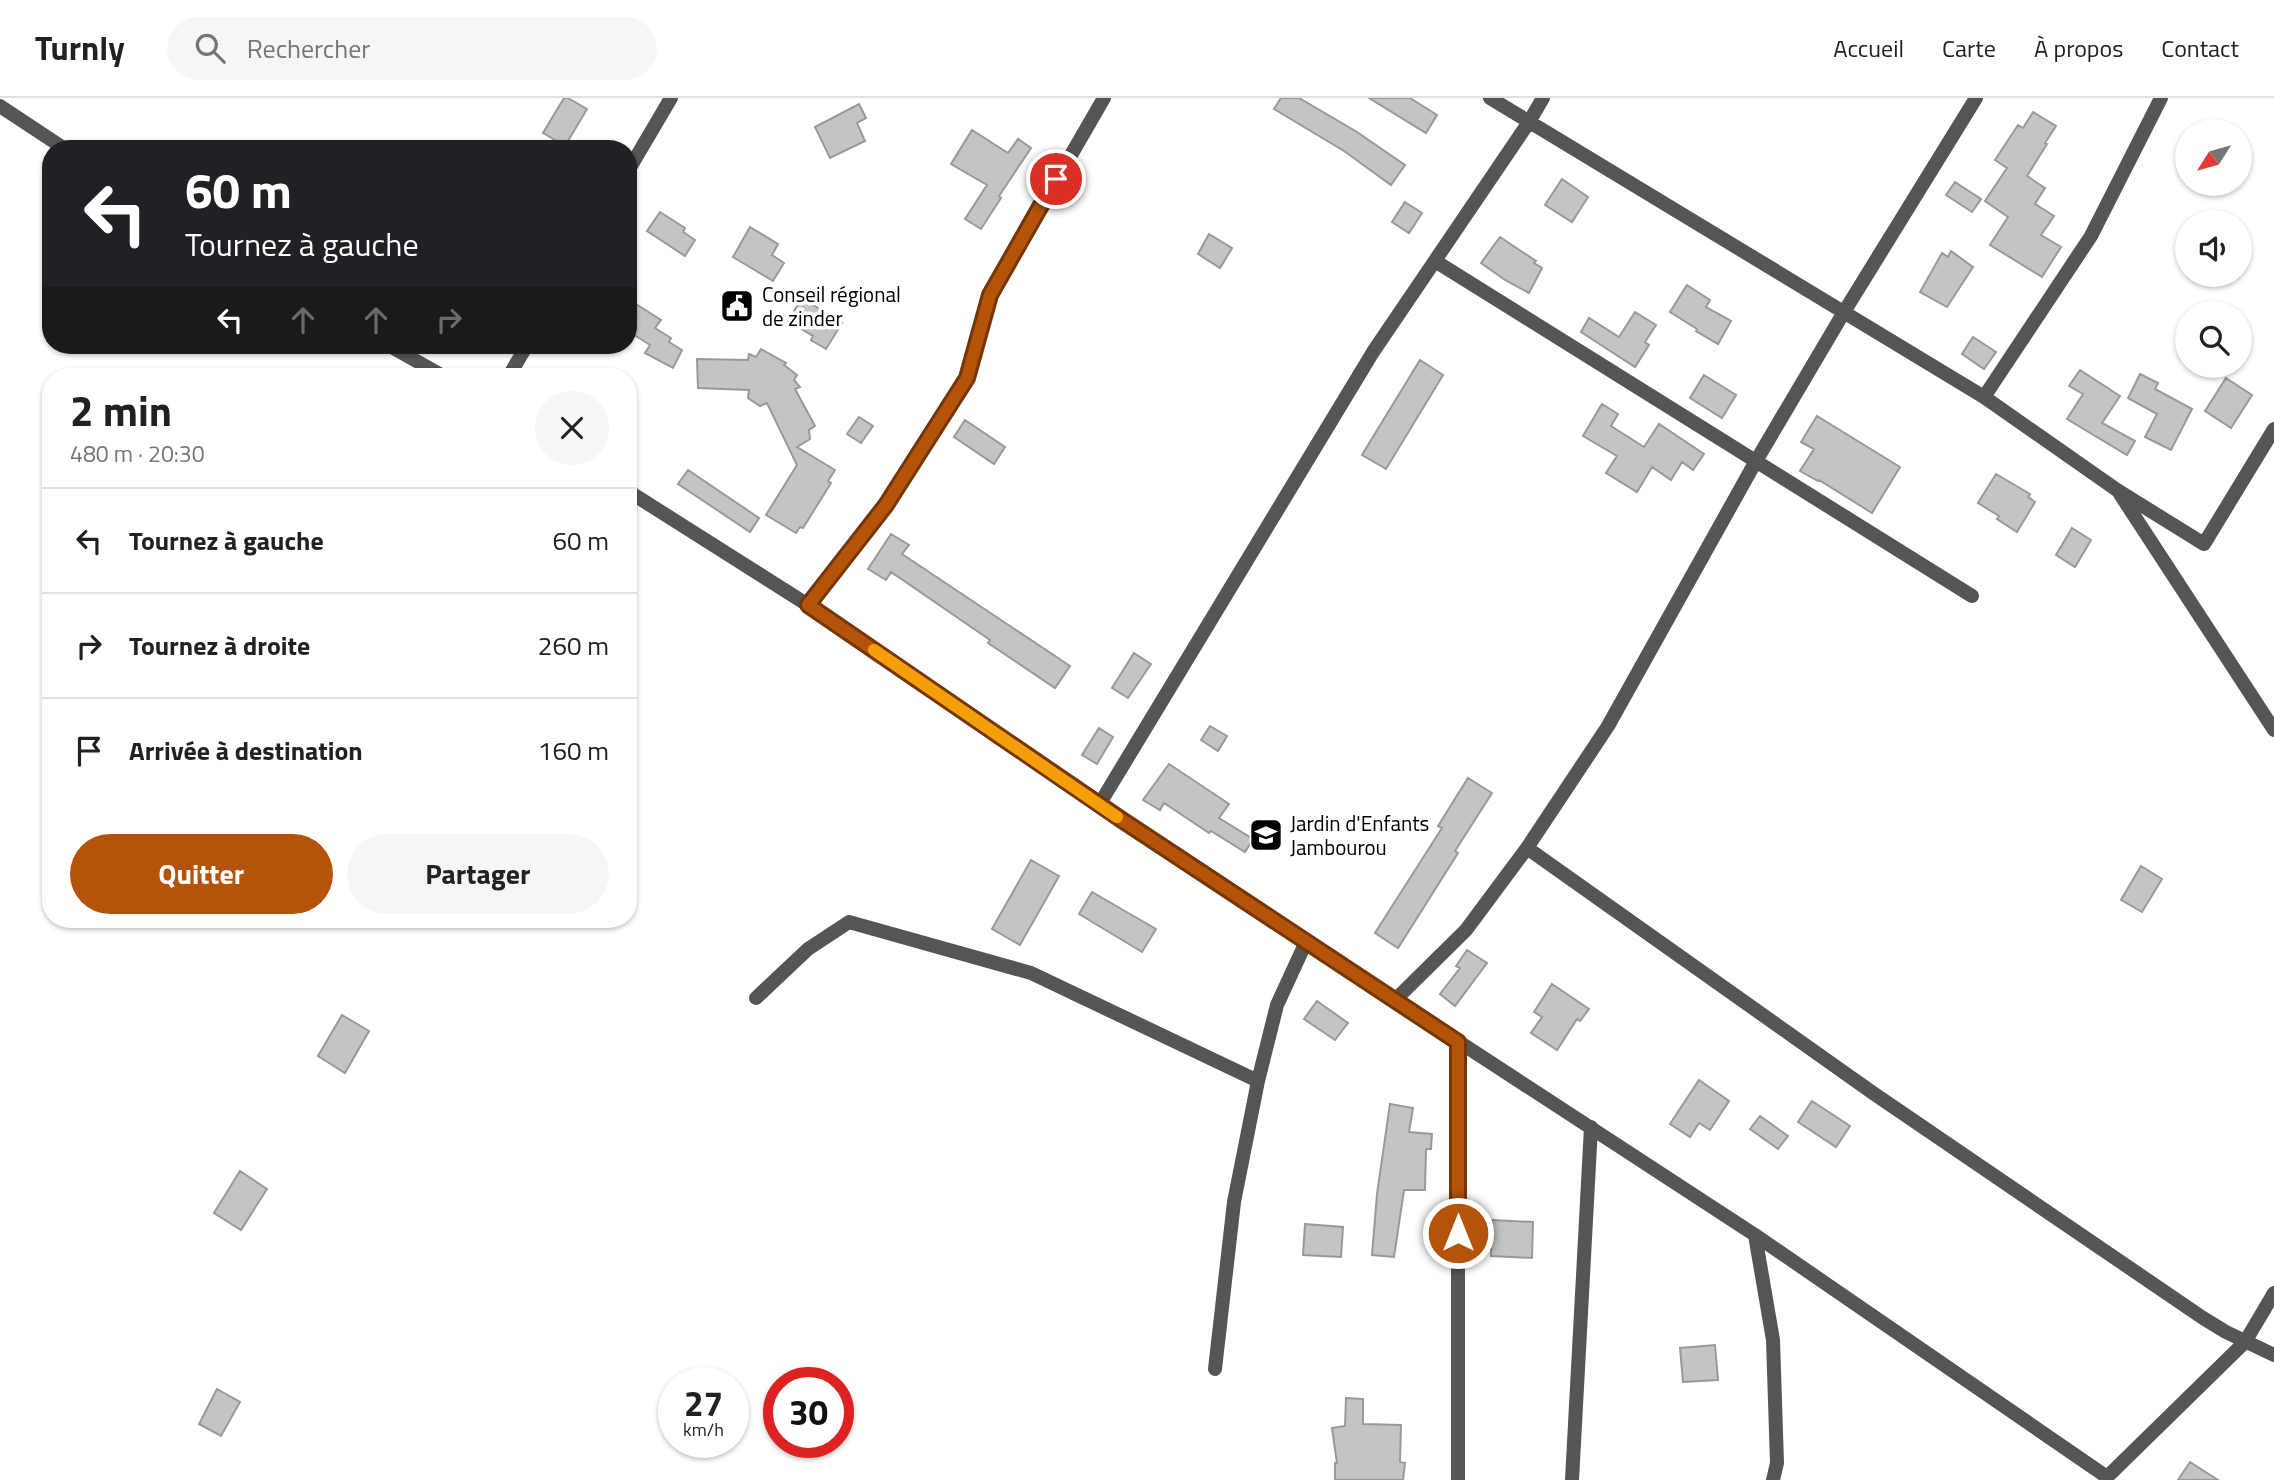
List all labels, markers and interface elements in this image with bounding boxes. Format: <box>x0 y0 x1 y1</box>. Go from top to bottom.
search box <box>167 17 657 80</box>
text: Turnly <box>35 23 125 73</box>
icon: search <box>191 29 229 67</box>
text: Rechercher <box>247 29 370 68</box>
text: Accueil <box>1833 30 1904 66</box>
text: Carte <box>1942 30 1996 66</box>
text: À propos <box>2034 30 2123 66</box>
text: Contact <box>2161 30 2239 66</box>
north arrow <box>2175 119 2252 196</box>
map controls <box>2175 119 2252 378</box>
pin <box>1026 149 1086 209</box>
text: 60 m <box>185 152 292 227</box>
icon: arrive <box>1037 160 1075 198</box>
icon: left <box>70 168 161 259</box>
button: sound <box>2175 210 2252 287</box>
text: Tournez à gauche <box>185 220 419 268</box>
place label: Conseil régional de zinder <box>762 278 901 334</box>
public building icon: Conseil régional de zinder <box>718 287 756 325</box>
icon: left <box>211 301 249 339</box>
icon: ahead <box>284 301 322 339</box>
icon: ahead <box>357 301 395 339</box>
icon: right <box>430 301 468 339</box>
button: search <box>2175 301 2252 378</box>
text: 2 min <box>70 378 172 442</box>
button: close <box>535 391 609 465</box>
text: 480 m · 20:30 <box>70 436 205 471</box>
text: Tournez à gauche <box>129 521 324 560</box>
text: 60 m <box>552 521 609 560</box>
icon: left <box>70 522 108 560</box>
text: Tournez à droite <box>129 626 310 665</box>
text: 260 m <box>538 626 609 665</box>
icon: right <box>70 627 108 665</box>
text: Arrivée à destination <box>129 731 363 770</box>
text: 160 m <box>538 731 609 770</box>
icon: arrive <box>70 732 108 770</box>
place label: Jardin d'Enfants Jambourou <box>1290 807 1429 863</box>
school or university icon: Jardin d'Enfants Jambourou <box>1247 816 1285 854</box>
button: Quitter <box>70 834 333 914</box>
button: Partager <box>347 834 609 914</box>
position arrow <box>1421 1196 1495 1270</box>
speed limit sign: 30 <box>763 1367 854 1458</box>
text: 27 <box>684 1376 723 1430</box>
text: km/h <box>683 1416 724 1443</box>

